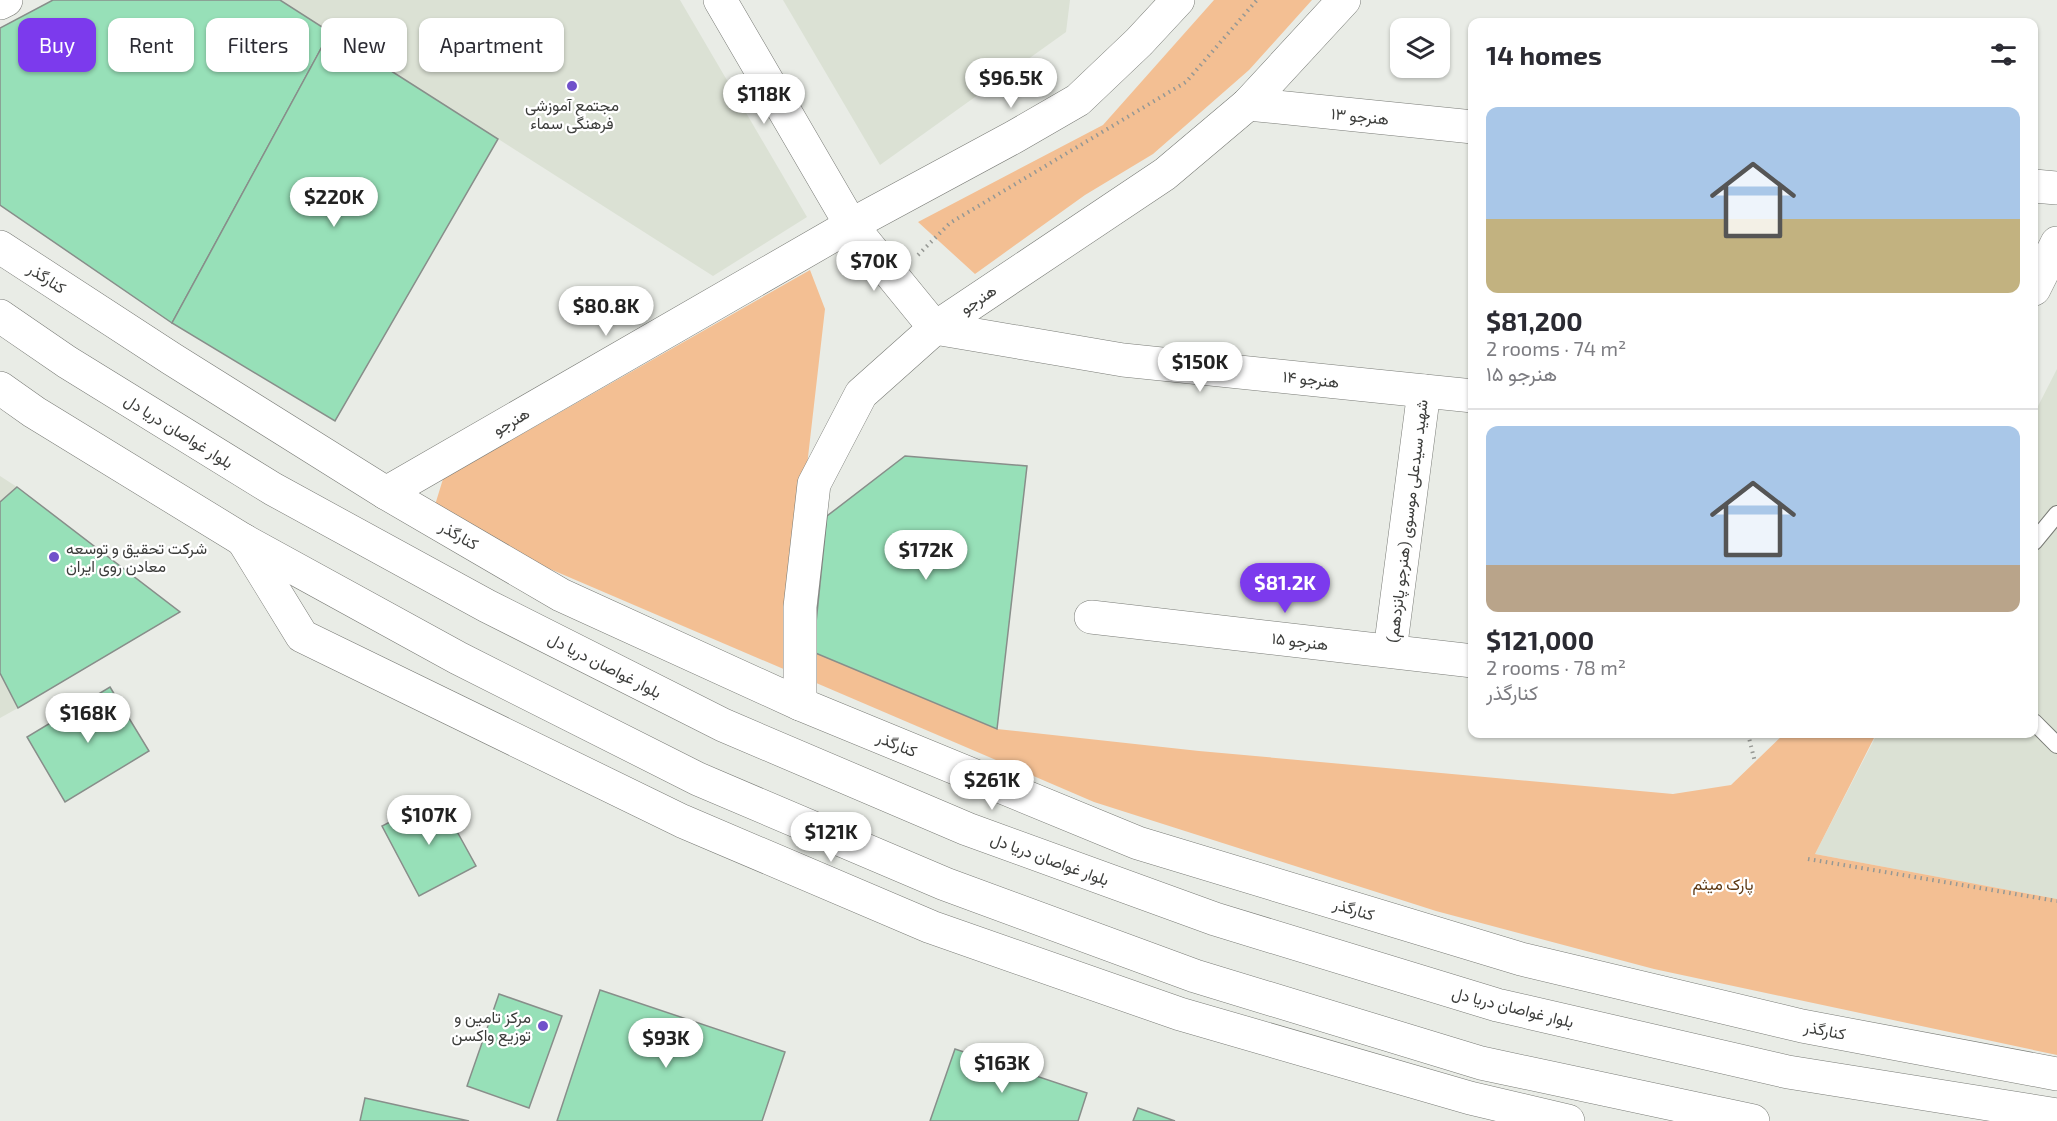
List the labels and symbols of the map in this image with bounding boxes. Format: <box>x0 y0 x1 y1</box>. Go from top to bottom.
pin: $96.5K <box>962 58 1060 109</box>
pin: $118K <box>722 74 806 125</box>
marker: مجتمع آموزشی فرهنگی سماء <box>565 79 579 93</box>
place label: مجتمع آموزشی فرهنگی سماء <box>525 95 619 134</box>
street label: هنرجو ۱۳ <box>1330 103 1390 130</box>
pin: $220K <box>292 177 376 228</box>
pin: $70K <box>838 241 910 292</box>
street label: کنارگذر <box>23 258 70 299</box>
street label: هنرجو <box>956 280 1000 319</box>
pin: $80.8K <box>557 286 655 337</box>
pin: $150K <box>1158 342 1242 393</box>
street label: هنرجو ۱۴ <box>1282 366 1340 393</box>
street label: بلوار غواصان دریا دل <box>120 390 237 473</box>
street label: شهید سیدعلی موسوی (هنرجو پانزدهم) <box>1382 398 1434 644</box>
street label: هنرجو <box>489 403 534 440</box>
street label: کنارگذر <box>435 515 482 555</box>
pin: $172K <box>884 530 968 581</box>
place label: شرکت تحقیق و توسعه معادن روی ایران <box>66 538 207 577</box>
marker: شرکت تحقیق و توسعه معادن روی ایران <box>47 550 61 564</box>
pin: $81.2K <box>1236 563 1334 614</box>
street label: بلوار غواصان دریا دل <box>544 628 665 703</box>
street label: هنرجو ۱۵ <box>1270 628 1329 655</box>
pin: $168K <box>46 693 130 744</box>
street label: کنارگذر <box>873 727 920 762</box>
pin: $261K <box>950 760 1034 811</box>
pin: $107K <box>387 795 471 846</box>
pin: $121K <box>789 812 873 863</box>
street label: بلوار غواصان دریا دل <box>988 828 1112 891</box>
park label: پارک میثم <box>1693 874 1753 896</box>
street label: کنارگذر <box>1330 893 1377 926</box>
street label: بلوار غواصان دریا دل <box>1450 982 1576 1033</box>
place label: مرکز تامین و توزیع واکسن <box>452 1007 531 1047</box>
street label: کنارگذر <box>1801 1016 1847 1045</box>
pin: $93K <box>630 1018 702 1069</box>
marker: مرکز تامین و توزیع واکسن <box>536 1019 550 1033</box>
pin: $163K <box>960 1043 1044 1094</box>

